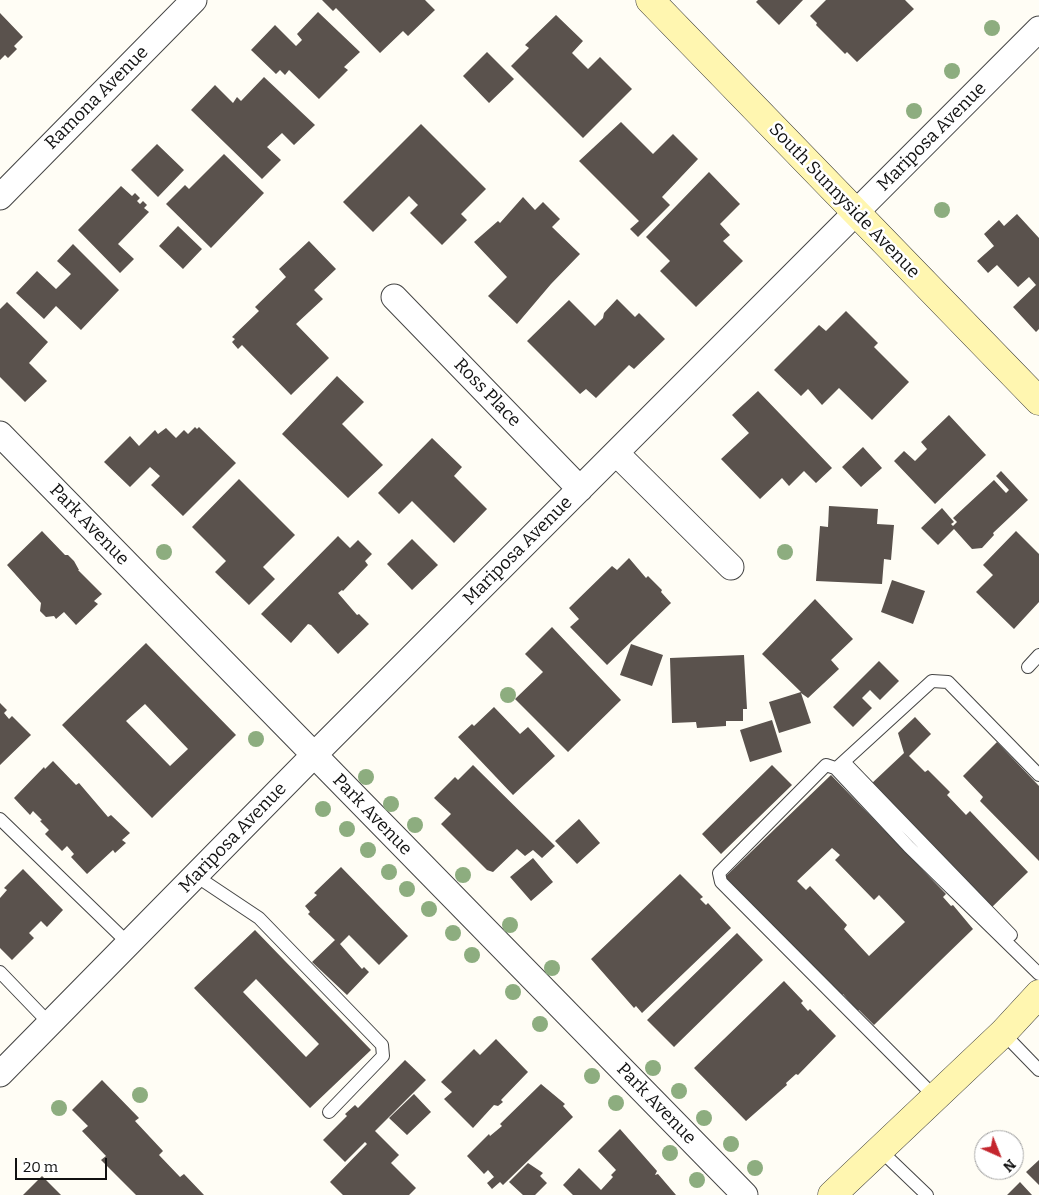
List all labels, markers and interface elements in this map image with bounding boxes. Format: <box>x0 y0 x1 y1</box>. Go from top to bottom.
street label: Ramona Avenue <box>41 42 153 154</box>
street label: Mariposa Avenue <box>873 78 991 196</box>
street label: South Sunnyside Avenue <box>764 119 924 283</box>
street label: Ross Place <box>449 354 525 432</box>
street label: Park Avenue <box>45 480 133 570</box>
street label: Mariposa Avenue <box>459 492 577 610</box>
street label: Park Avenue <box>328 770 416 860</box>
street label: Mariposa Avenue <box>175 778 291 898</box>
street label: Park Avenue <box>612 1059 700 1149</box>
north arrow <box>974 1130 1024 1180</box>
scale bar <box>18 1148 110 1180</box>
text: N <box>999 1156 1019 1175</box>
text: 20 m <box>23 1158 58 1176</box>

